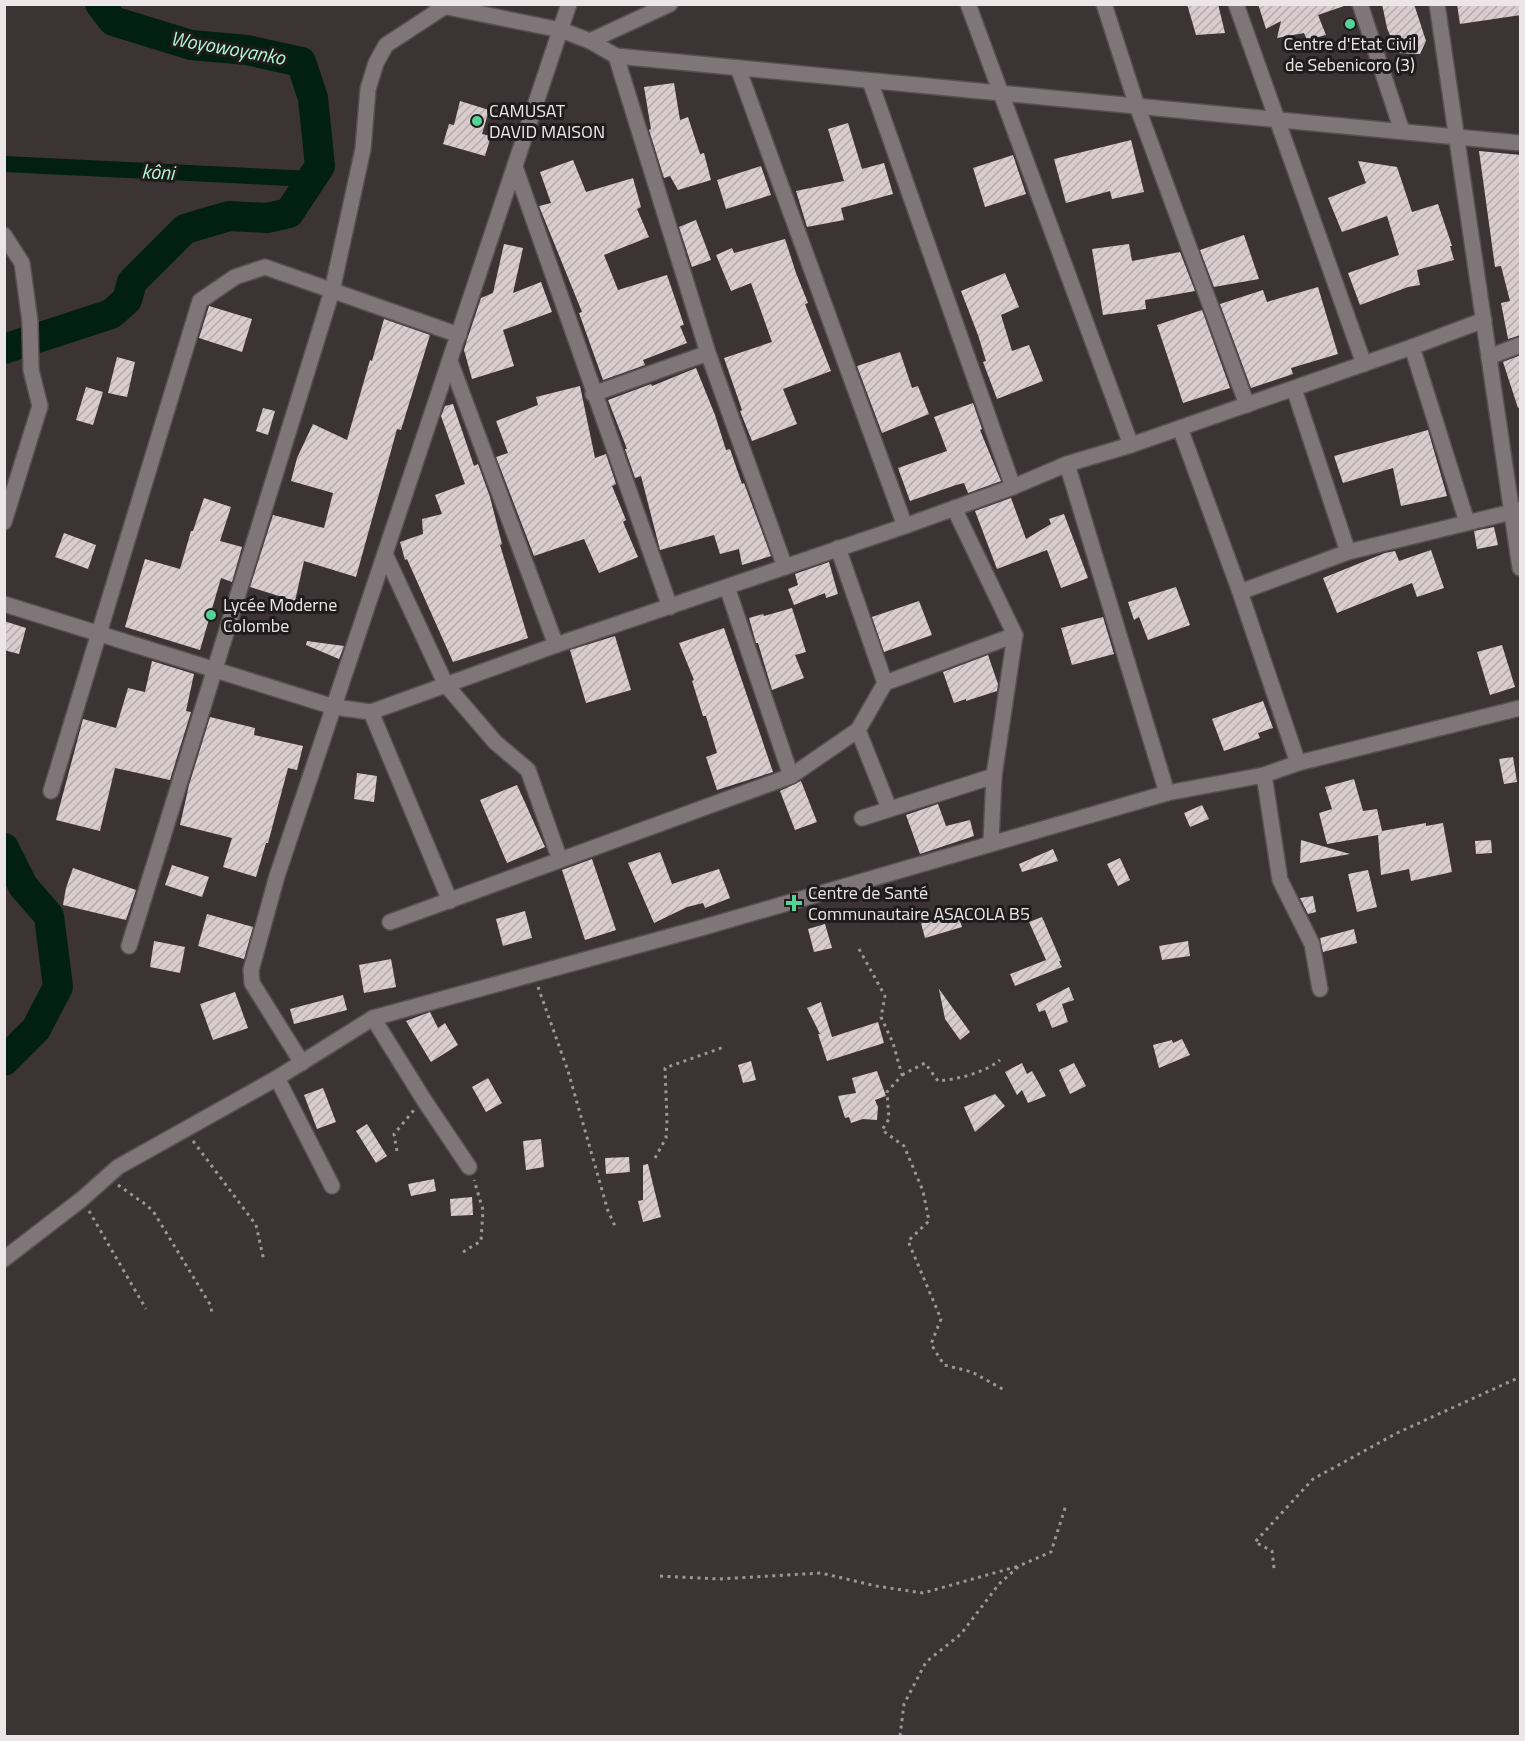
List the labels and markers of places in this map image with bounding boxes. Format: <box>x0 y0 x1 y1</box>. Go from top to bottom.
marker: Centre d'Etat Civil de Sebenicoro (3) <box>1343 17 1357 31</box>
place label: Centre d'Etat Civil de Sebenicoro (3) <box>1284 30 1416 78</box>
place label: CAMUSAT DAVID MAISON <box>489 97 605 145</box>
marker: CAMUSAT DAVID MAISON <box>470 114 484 128</box>
place label: Lycée Moderne Colombe <box>223 591 337 639</box>
marker: Lycée Moderne Colombe <box>204 608 218 622</box>
place label: Centre de Santé Communautaire ASACOLA B5 <box>808 879 1030 927</box>
marker: Centre de Santé Communautaire ASACOLA B5 <box>785 894 803 912</box>

